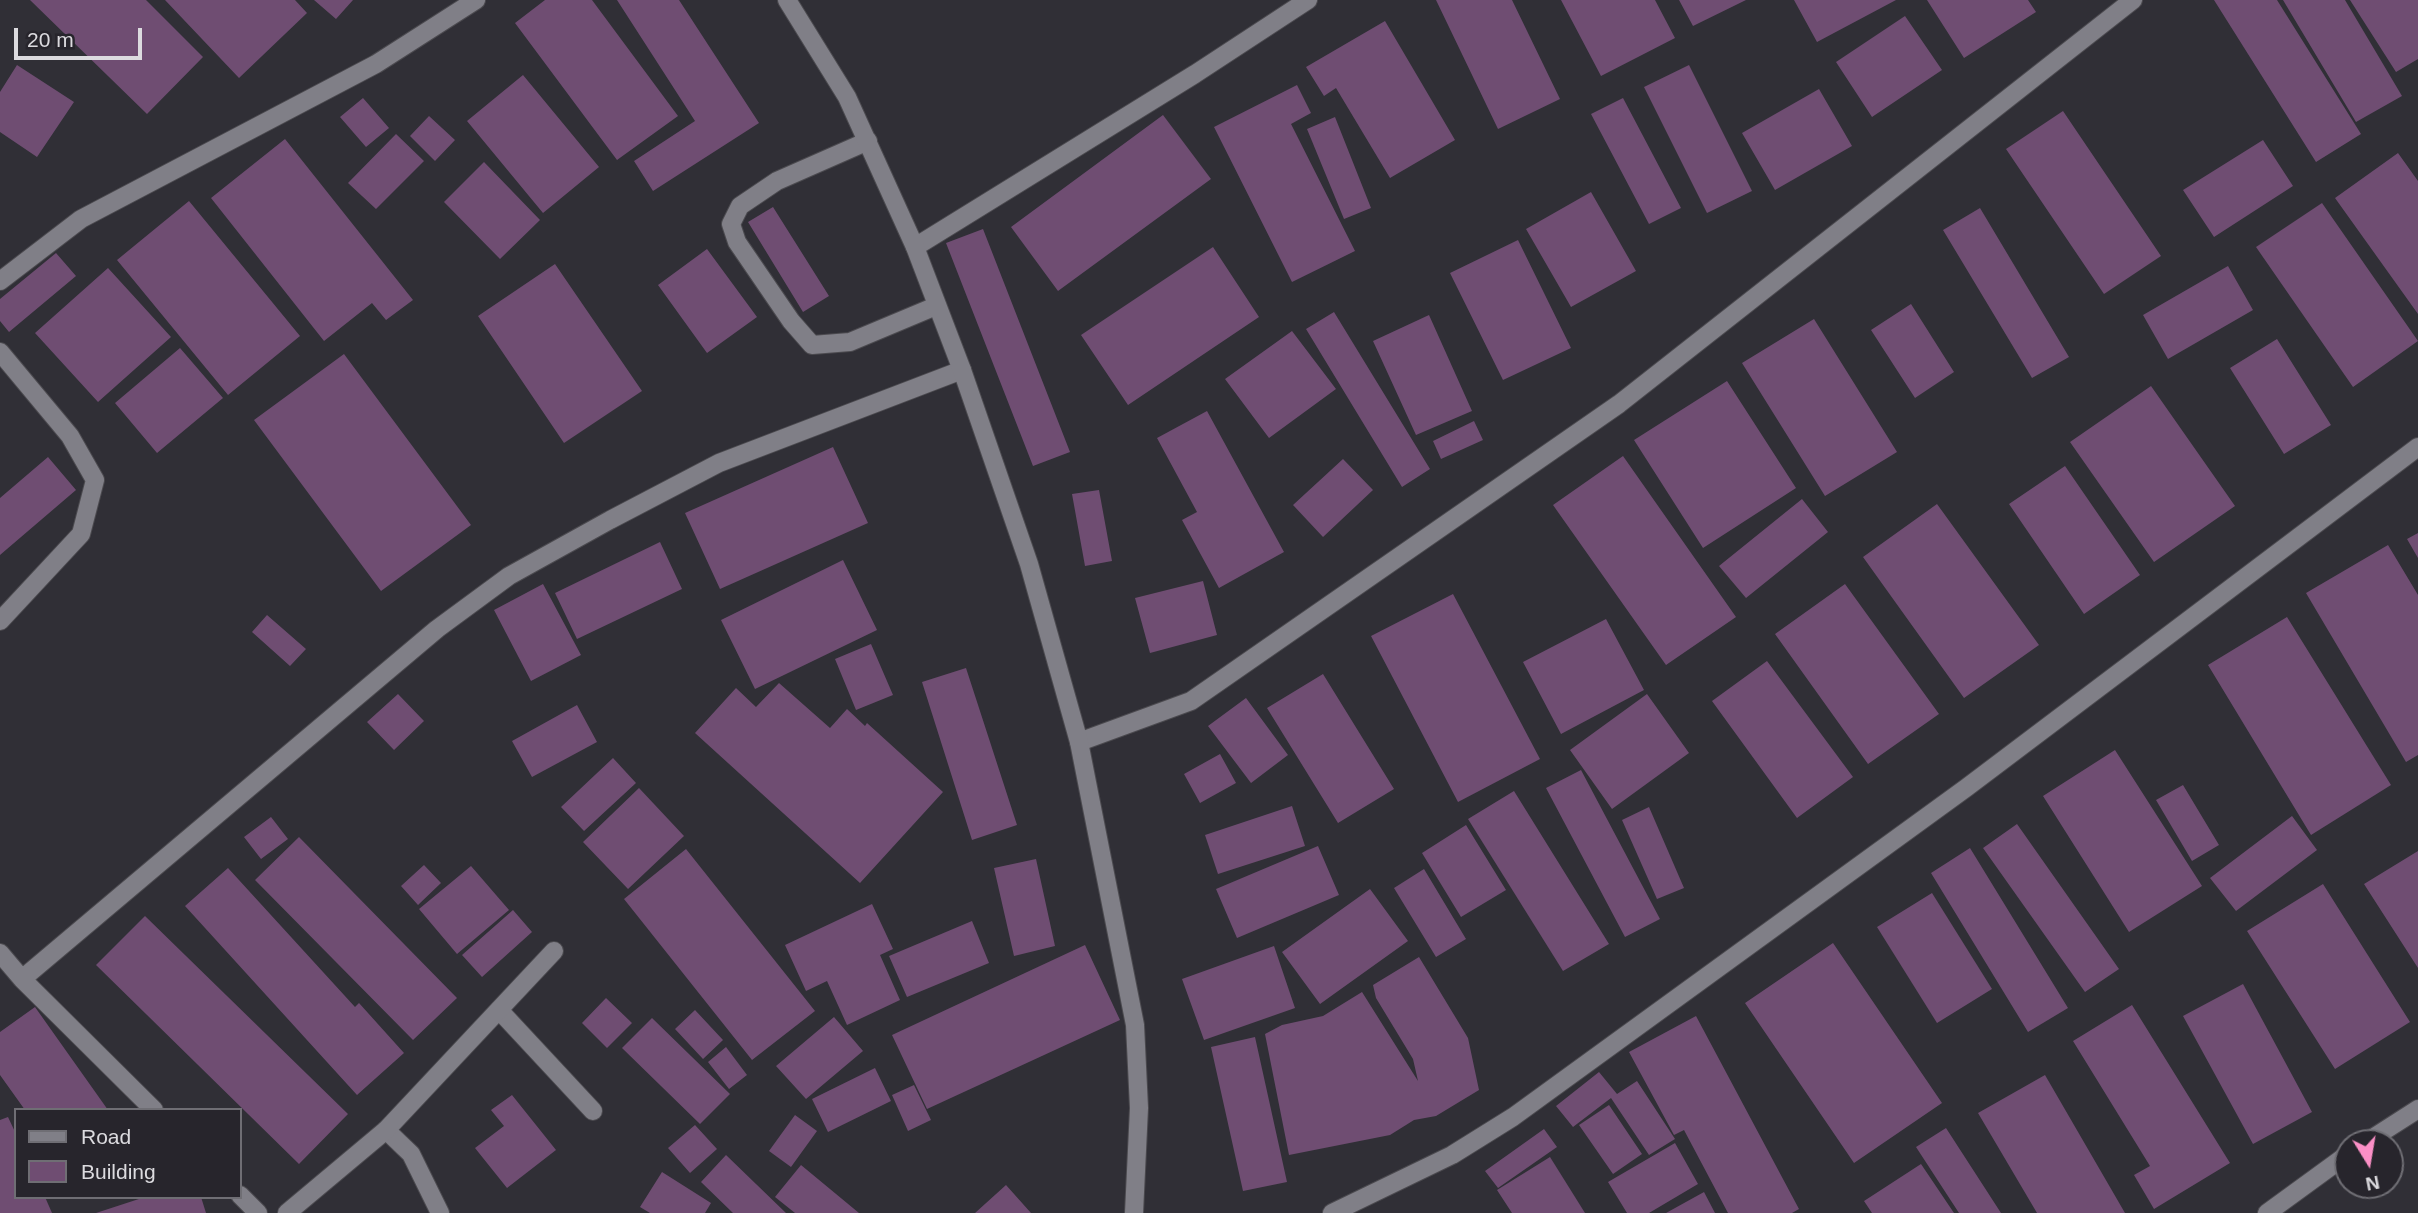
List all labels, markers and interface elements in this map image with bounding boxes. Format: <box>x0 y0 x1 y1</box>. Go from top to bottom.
scale bar <box>18 14 145 58</box>
text: 20 m <box>27 28 74 51</box>
legend <box>14 1108 242 1199</box>
text: Road <box>81 1125 131 1148</box>
north arrow <box>2334 1129 2404 1199</box>
text: Building <box>81 1160 156 1183</box>
text: N <box>2364 1172 2381 1195</box>

